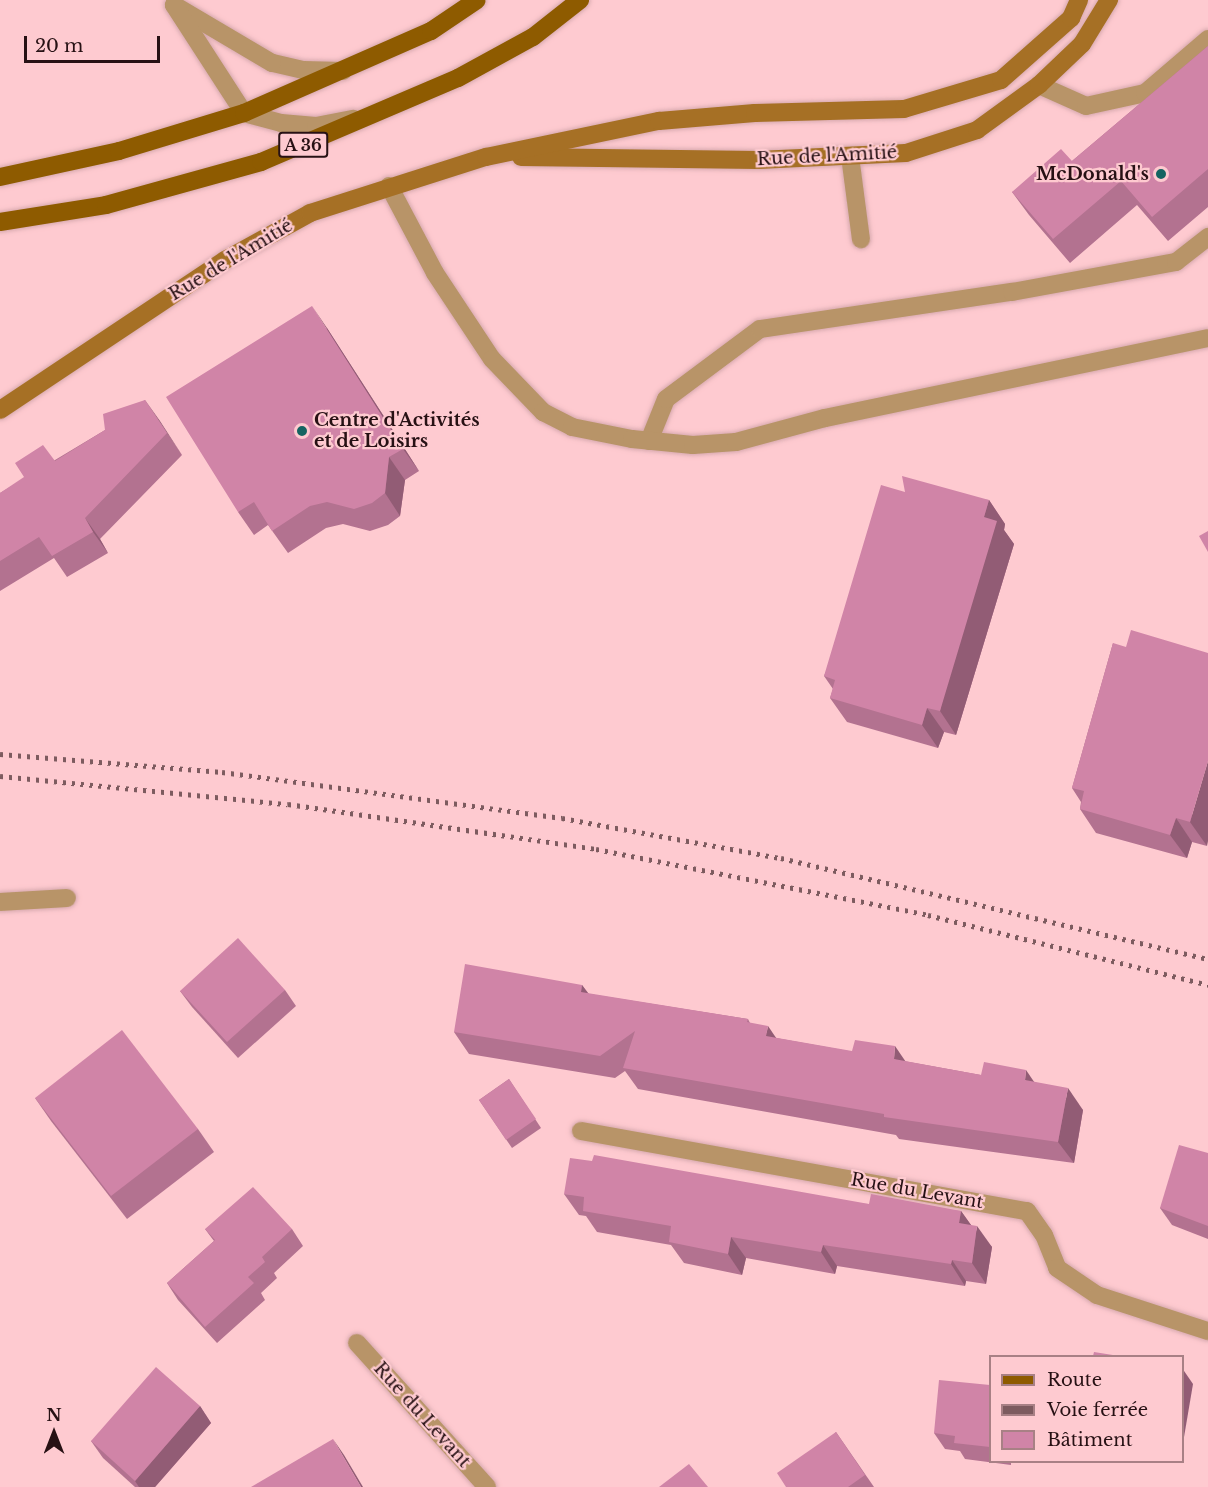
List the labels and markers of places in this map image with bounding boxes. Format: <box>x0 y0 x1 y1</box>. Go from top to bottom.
place label: McDonald's <box>1036 163 1149 185</box>
marker: McDonald's <box>1154 167 1168 181</box>
place label: Centre d'Activités et de Loisirs <box>314 410 480 452</box>
marker: Centre d'Activités et de Loisirs <box>295 424 309 438</box>

